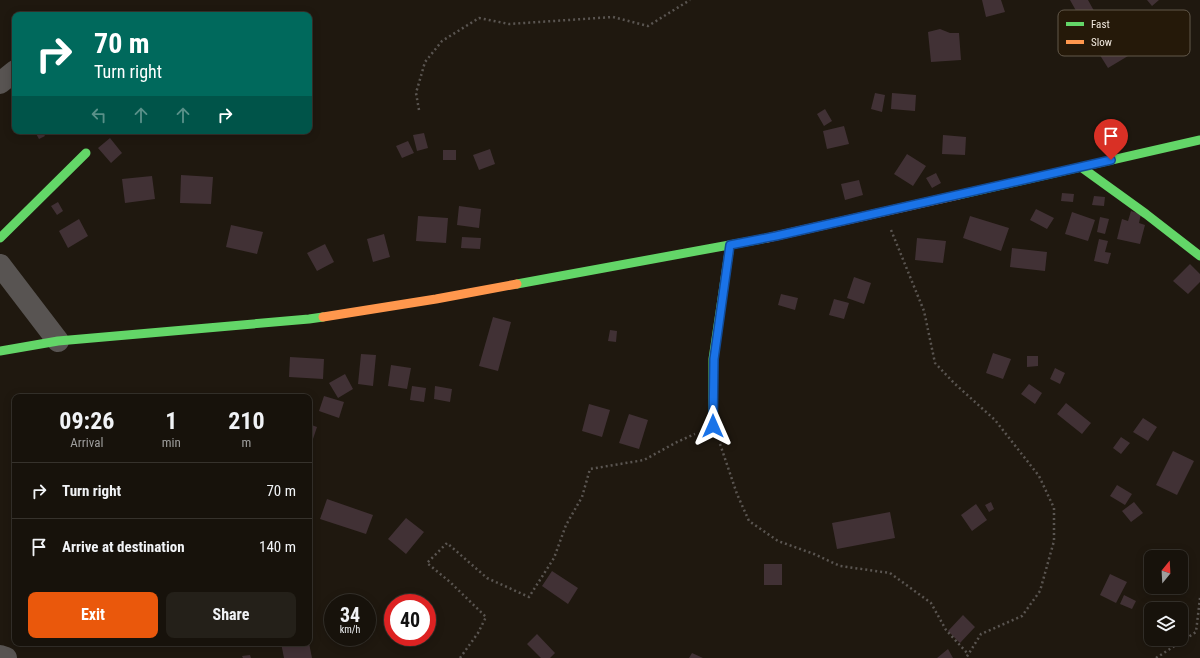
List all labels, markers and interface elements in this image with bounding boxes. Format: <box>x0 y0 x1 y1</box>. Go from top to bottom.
legend <box>1058 10 1190 56</box>
text: Fast <box>1091 18 1110 31</box>
text: 70 m <box>94 27 150 60</box>
icon: right <box>28 28 80 80</box>
text: Slow <box>1091 36 1112 49</box>
text: Turn right <box>94 61 162 82</box>
icon: left <box>88 104 110 126</box>
icon: ahead <box>130 104 152 126</box>
icon: ahead <box>172 104 194 126</box>
icon: right <box>214 104 236 126</box>
pin <box>1094 119 1128 160</box>
icon: arrive <box>1100 125 1122 147</box>
position arrow <box>692 405 734 447</box>
text: 09:26 <box>59 407 114 435</box>
text: 1 <box>165 407 177 435</box>
text: 210 <box>228 407 265 435</box>
text: Arrival <box>70 435 103 450</box>
text: min <box>162 435 181 450</box>
text: m <box>242 435 251 450</box>
icon: right <box>28 480 50 502</box>
text: Turn right <box>62 482 121 500</box>
text: 70 m <box>266 482 296 500</box>
icon: arrive <box>28 536 50 558</box>
text: Arrive at destination <box>62 538 185 556</box>
text: 140 m <box>259 538 296 556</box>
north arrow <box>1144 550 1188 594</box>
map controls <box>1144 550 1188 646</box>
button: Exit <box>28 592 158 638</box>
button: Share <box>166 592 296 638</box>
speed limit sign: 40 <box>384 594 436 646</box>
button: layers <box>1144 602 1188 646</box>
text: 34 <box>340 603 360 627</box>
text: km/h <box>340 624 360 635</box>

